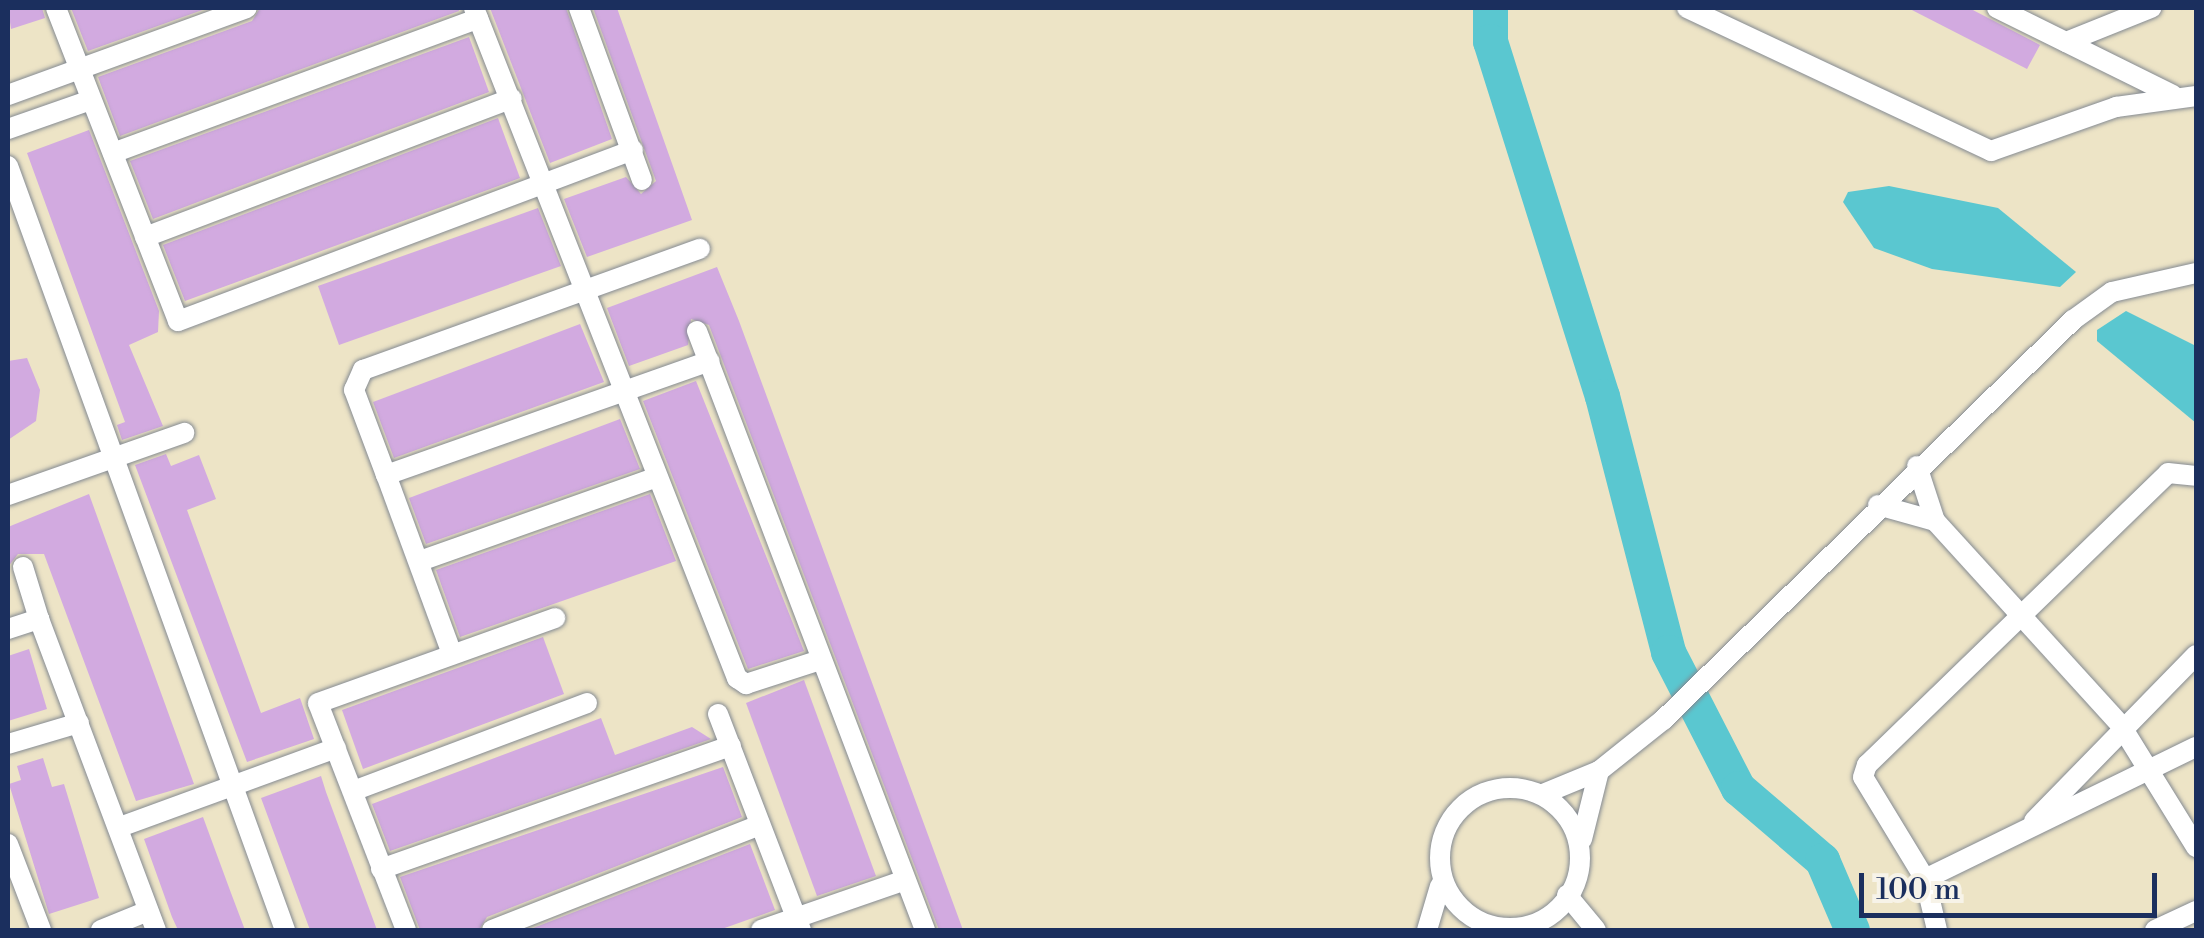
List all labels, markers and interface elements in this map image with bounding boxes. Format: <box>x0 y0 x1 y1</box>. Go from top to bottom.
scale bar <box>1864 853 2162 915</box>
text: 100 m <box>1876 871 1960 909</box>

